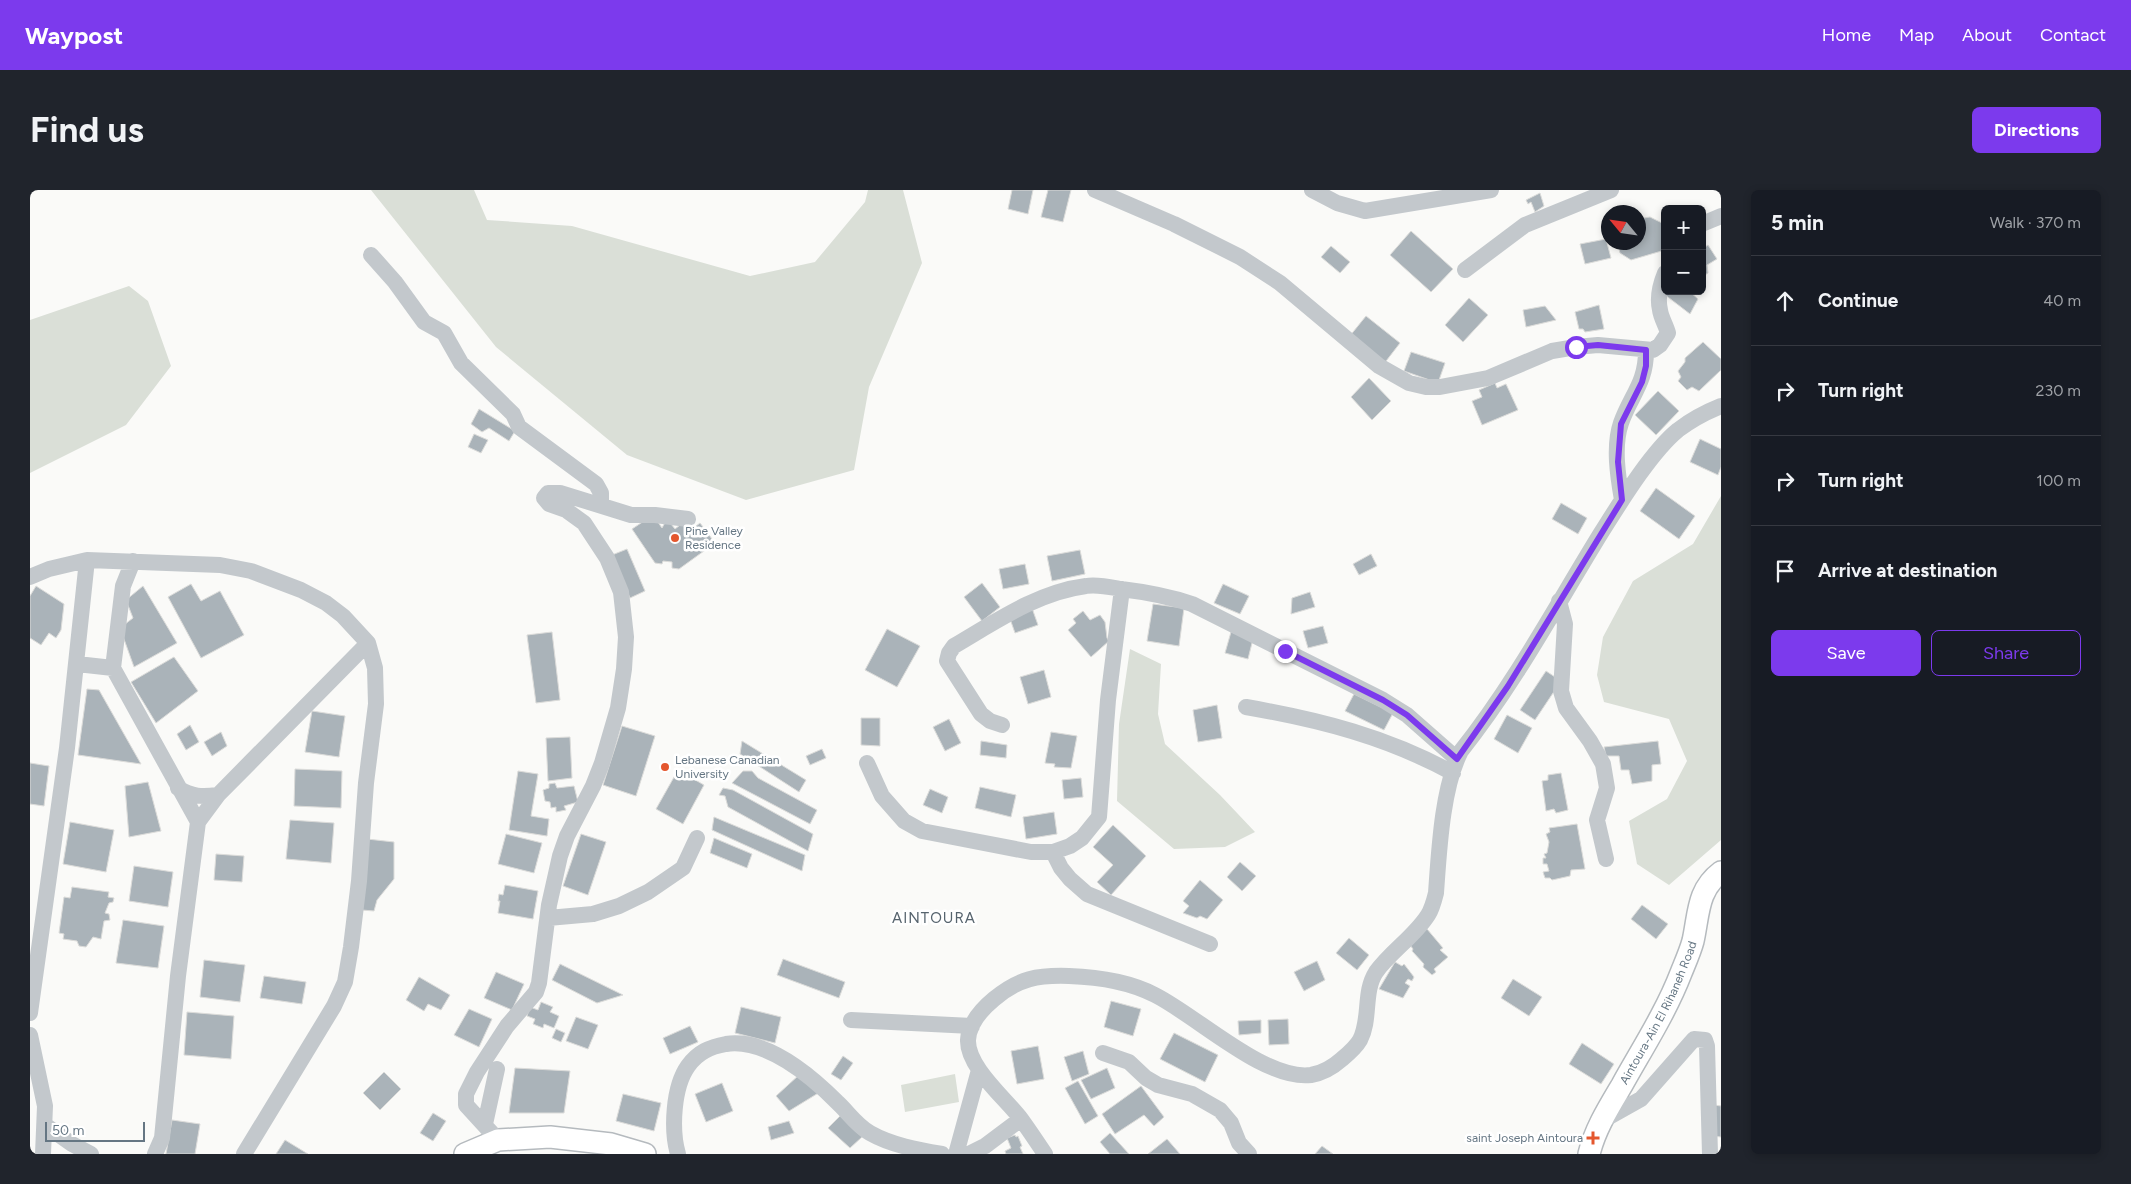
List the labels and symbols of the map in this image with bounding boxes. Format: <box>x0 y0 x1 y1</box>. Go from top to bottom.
north arrow <box>1601 205 1646 250</box>
route start <box>1565 336 1588 359</box>
place label: Pine Valley Residence <box>685 524 744 552</box>
marker: Pine Valley Residence <box>669 532 681 544</box>
route end <box>1274 640 1297 663</box>
place label: Lebanese Canadian University <box>675 753 780 781</box>
marker: Lebanese Canadian University <box>659 761 671 773</box>
district label: AINTOURA <box>892 909 976 927</box>
street label: Aintoura-Ain El Rihaneh Road <box>1617 940 1700 1087</box>
scale bar <box>45 1119 145 1142</box>
place label: saint Joseph Aintoura <box>1466 1131 1583 1145</box>
marker: saint Joseph Aintoura <box>1587 1132 1599 1144</box>

